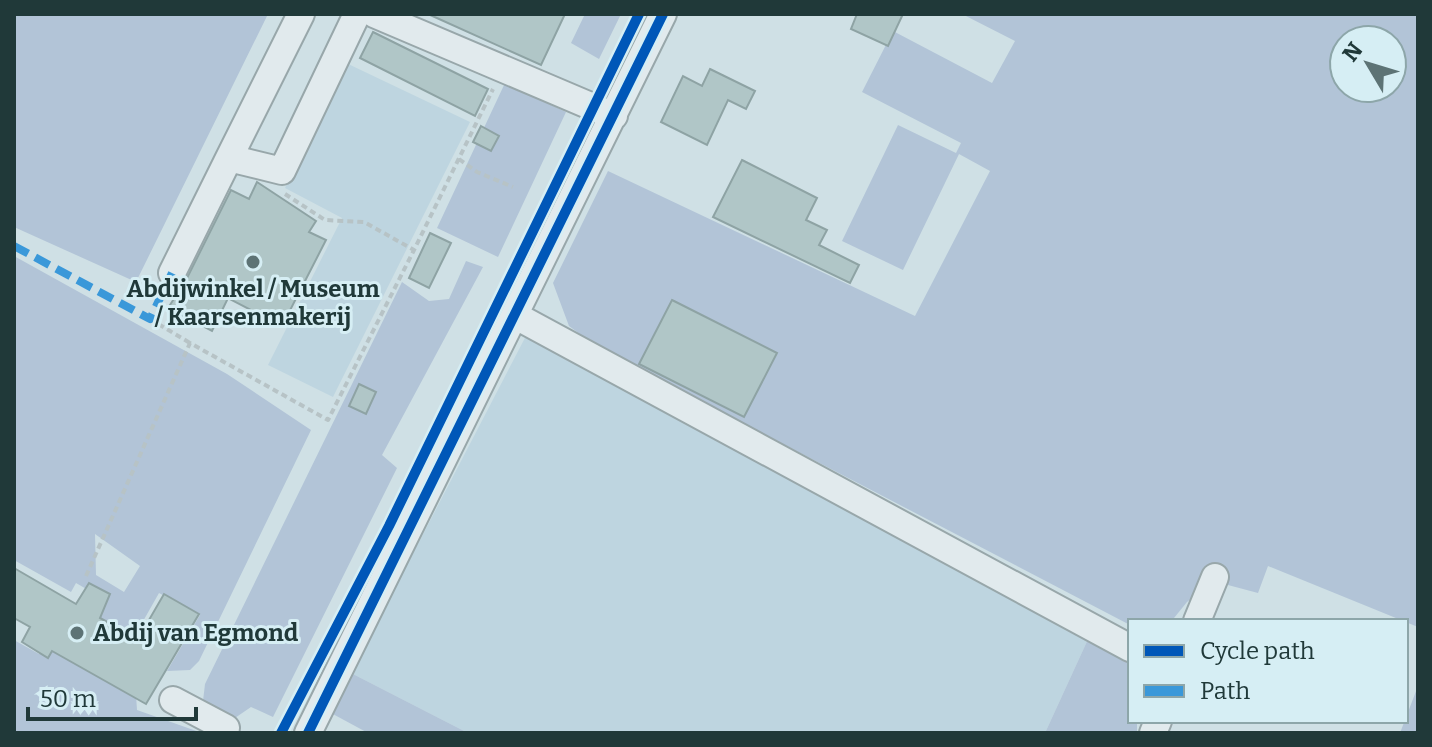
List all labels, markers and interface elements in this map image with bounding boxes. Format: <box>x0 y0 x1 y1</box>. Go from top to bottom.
north arrow <box>1328 24 1408 104</box>
text: N <box>1337 37 1369 67</box>
marker: Abdijwinkel / Museum / Kaarsenmakerij <box>244 253 262 271</box>
place label: Abdijwinkel / Museum / Kaarsenmakerij <box>126 275 380 331</box>
place label: Abdij van Egmond <box>93 619 299 647</box>
legend <box>1128 619 1408 723</box>
marker: Abdij van Egmond <box>68 624 86 642</box>
text: Cycle path <box>1200 637 1315 665</box>
scale bar <box>28 671 196 721</box>
text: Path <box>1200 677 1250 705</box>
text: 50 m <box>40 685 96 713</box>

